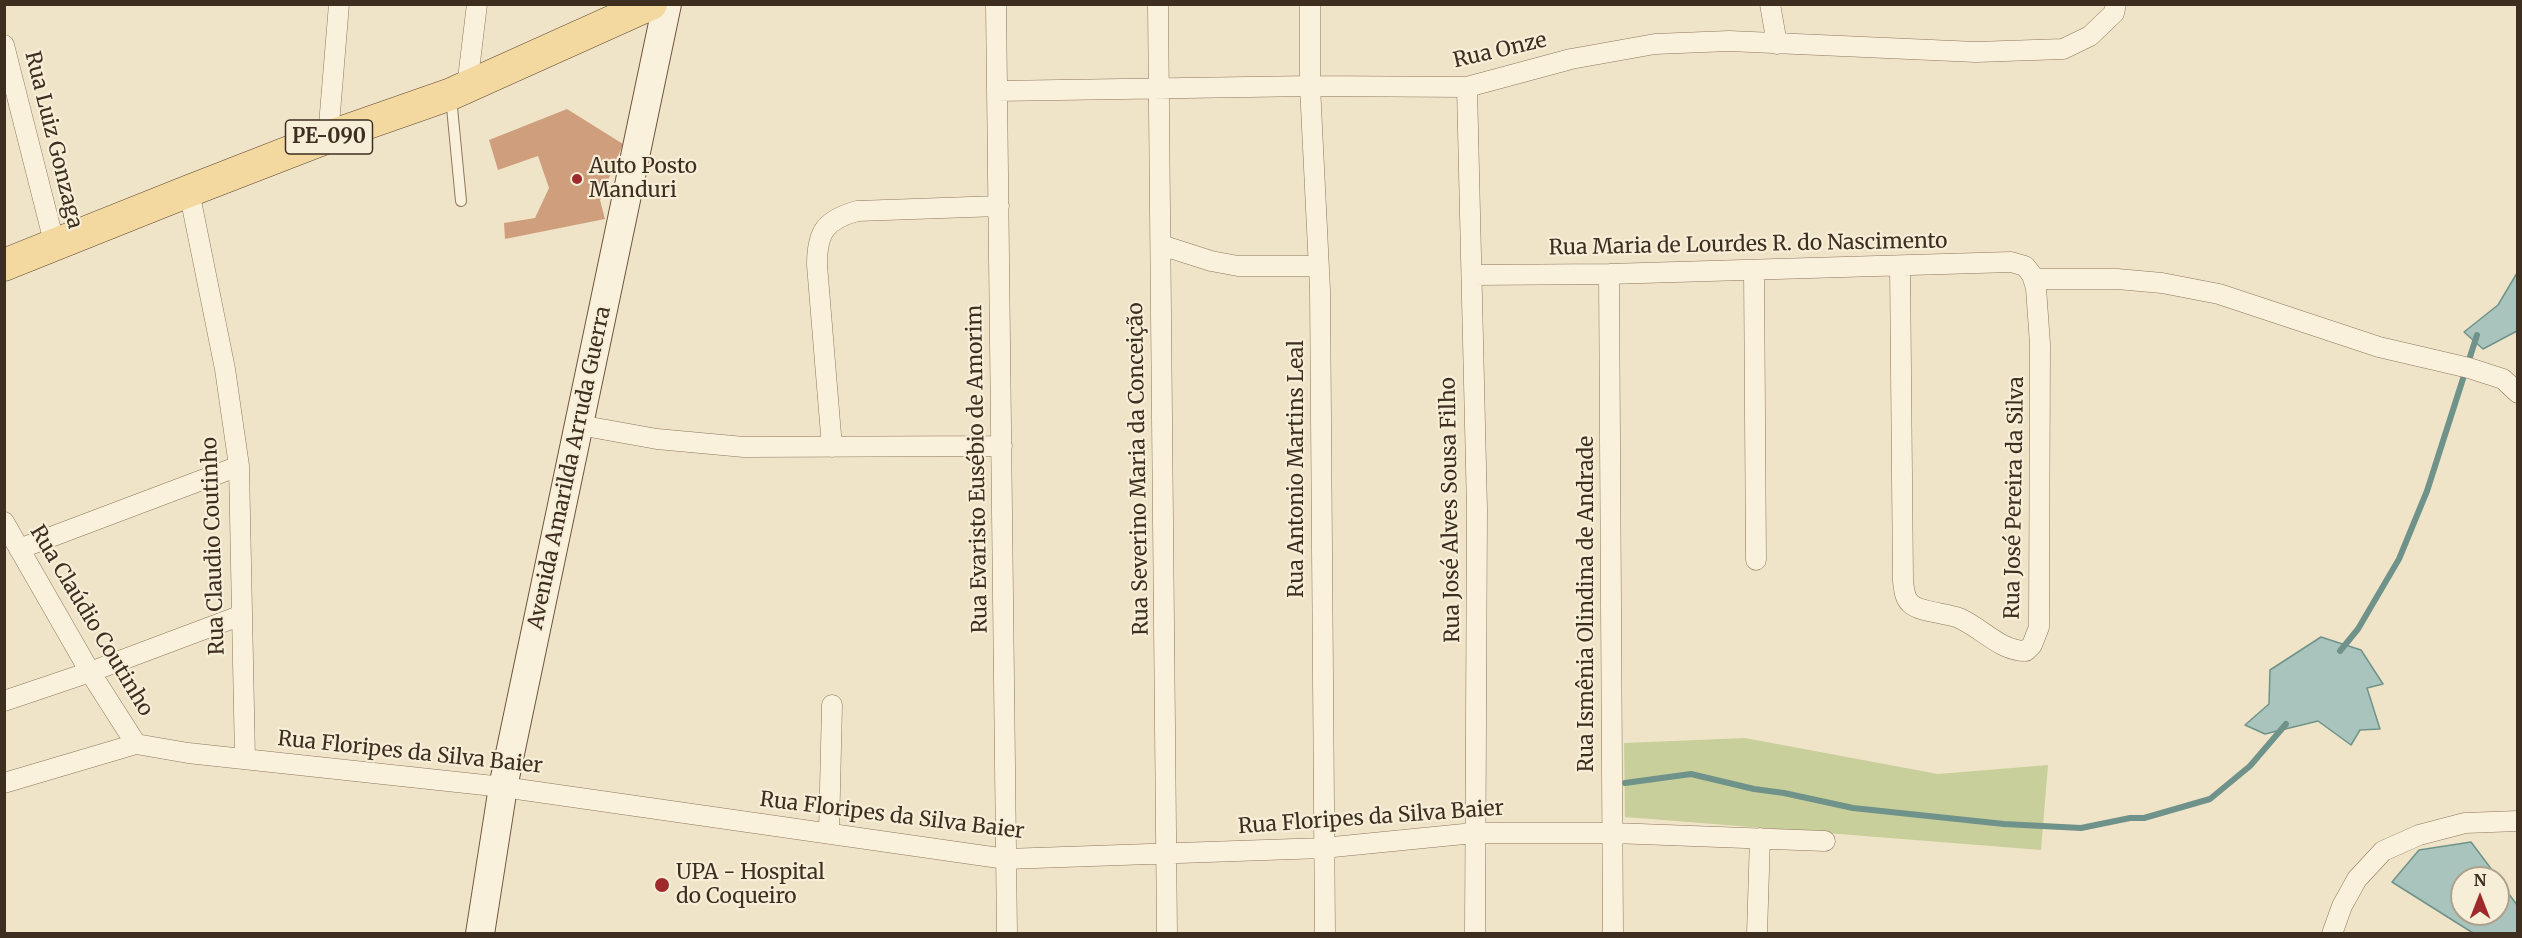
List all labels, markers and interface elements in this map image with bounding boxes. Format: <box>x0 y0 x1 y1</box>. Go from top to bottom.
street label: Rua Onze <box>1451 28 1549 74</box>
street label: Rua Luiz Gonzaga <box>19 49 87 231</box>
road number: PE-090 <box>286 120 372 154</box>
place label: Auto Posto Manduri <box>589 154 697 204</box>
marker: Auto Posto Manduri <box>570 172 584 186</box>
street label: Rua Maria de Lourdes R. do Nascimento <box>1548 229 1948 261</box>
street label: Rua Severino Maria da Conceição <box>1123 302 1155 636</box>
street label: Avenida Amarilda Arruda Guerra <box>523 304 617 632</box>
street label: Rua Evaristo Eusébio de Amorim <box>963 304 993 634</box>
street label: Rua Antonio Martins Leal <box>1284 340 1310 598</box>
street label: Rua José Pereira da Silva <box>2000 376 2030 620</box>
street label: Rua José Alves Sousa Filho <box>1436 377 1466 643</box>
street label: Rua Claudio Coutinho <box>198 436 230 656</box>
street label: Rua Ismênia Olindina de Andrade <box>1574 436 1600 772</box>
street label: Rua Claúdio Coutinho <box>24 521 158 721</box>
street label: Rua Floripes da Silva Baier <box>276 727 544 779</box>
street label: Rua Floripes da Silva Baier <box>758 787 1026 845</box>
street label: Rua Floripes da Silva Baier <box>1237 796 1505 840</box>
place label: UPA - Hospital do Coqueiro <box>676 860 825 910</box>
north arrow <box>2450 866 2510 926</box>
text: N <box>2474 870 2486 890</box>
marker: UPA - Hospital do Coqueiro <box>653 876 671 894</box>

